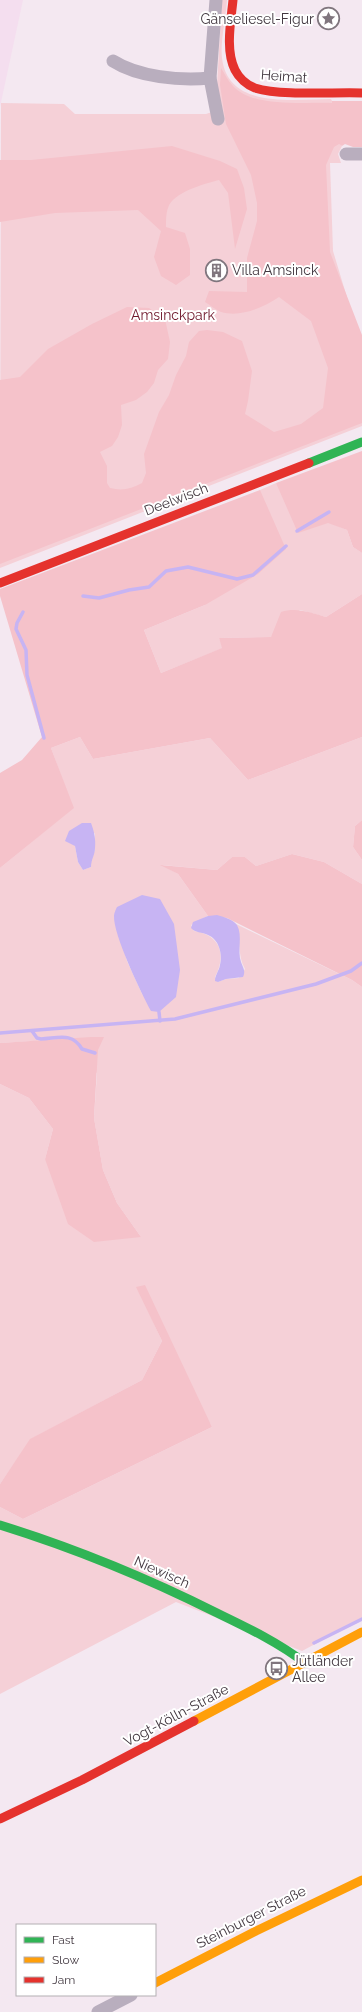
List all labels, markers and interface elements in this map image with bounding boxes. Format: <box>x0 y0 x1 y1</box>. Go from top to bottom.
place icon: Gänseliesel-Figur <box>316 6 342 32</box>
place label: Gänseliesel-Figur <box>200 11 314 27</box>
street label: Heimat <box>260 66 308 86</box>
building icon: Villa Amsinck <box>203 257 229 283</box>
place label: Villa Amsinck <box>232 262 319 278</box>
park label: Amsinckpark <box>131 307 216 323</box>
street label: Deelwisch <box>142 480 210 518</box>
street label: Niewisch <box>132 1553 192 1591</box>
place label: Jütländer Allee <box>292 1653 353 1685</box>
bus stop icon: Jütländer Allee <box>263 1656 289 1682</box>
street label: Vogt-Kölln-Straße <box>121 1681 231 1749</box>
street label: Steinburger Straße <box>194 1882 308 1952</box>
legend <box>16 1924 156 1996</box>
text: Fast <box>52 1933 75 1947</box>
text: Slow <box>52 1953 79 1967</box>
text: Jam <box>52 1973 75 1987</box>

